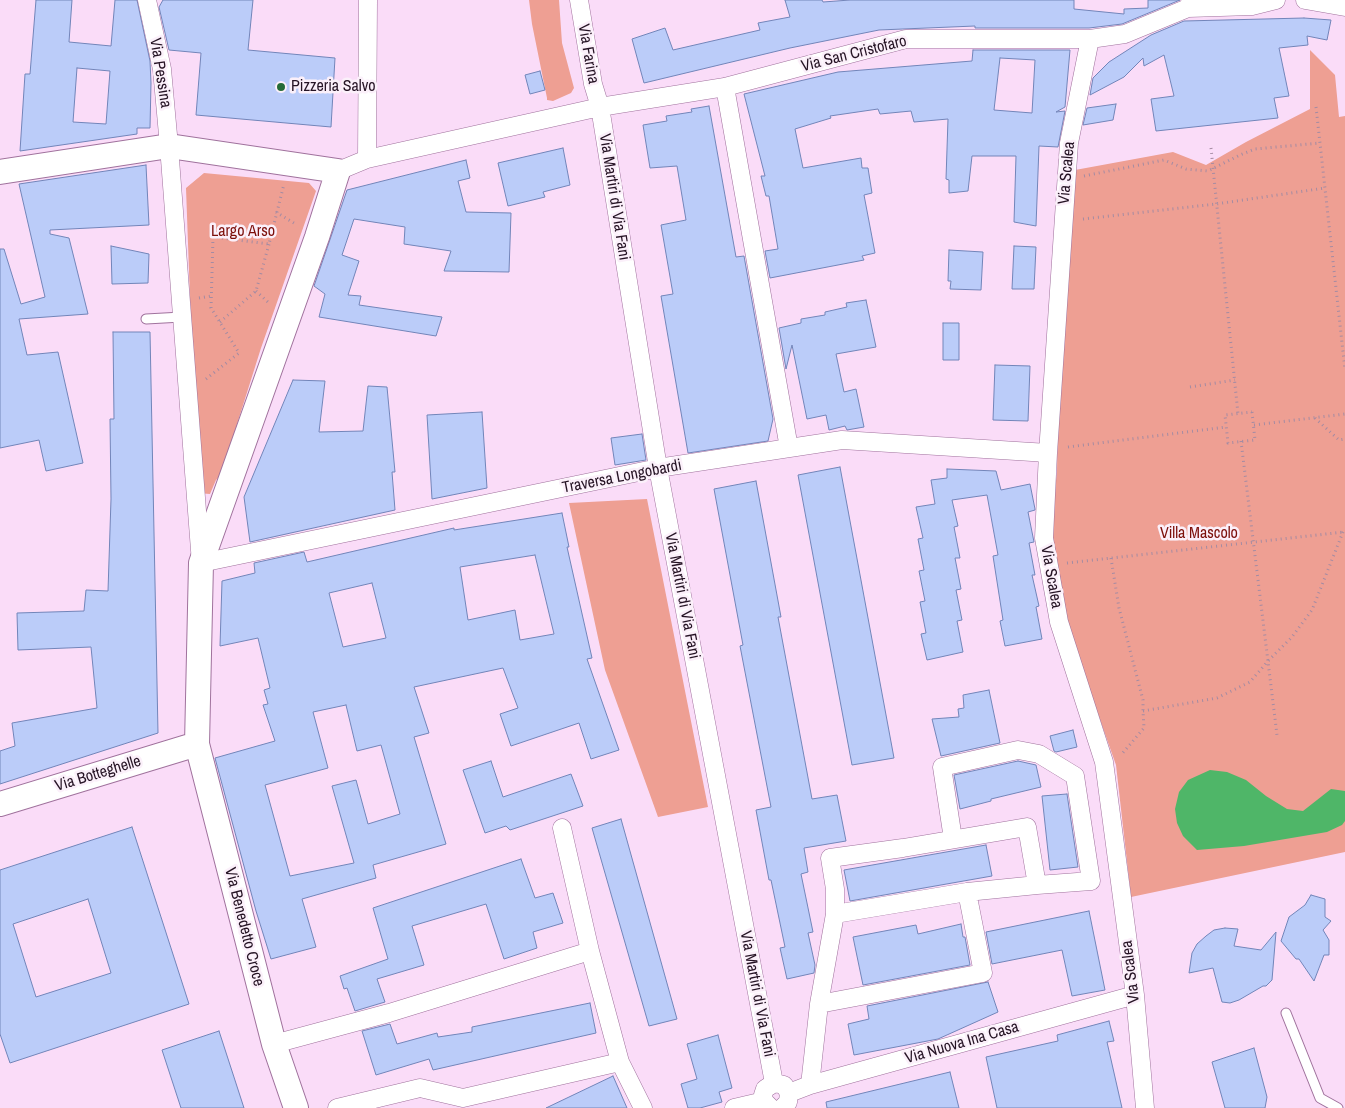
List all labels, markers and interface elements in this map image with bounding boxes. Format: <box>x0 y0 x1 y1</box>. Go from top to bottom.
street label: Via Farina <box>573 23 603 85</box>
street label: Via San Cristofaro <box>799 32 909 76</box>
street label: Via Pessina <box>145 37 175 109</box>
place label: Pizzeria Salvo <box>291 77 376 97</box>
marker: Pizzeria Salvo <box>275 81 287 93</box>
street label: Via Martiri di Via Fani <box>595 132 633 262</box>
street label: Via Scalea <box>1055 141 1079 205</box>
park label: Largo Arso <box>211 222 275 242</box>
street label: Traversa Longobardi <box>561 456 683 498</box>
park label: Villa Mascolo <box>1160 524 1238 544</box>
street label: Via Martiri di Via Fani <box>660 531 704 661</box>
street label: Via Scalea <box>1036 544 1066 610</box>
street label: Via Botteghelle <box>53 752 143 796</box>
street label: Via Benedetto Croce <box>220 866 268 988</box>
street label: Via Martiri di Via Fani <box>735 929 779 1059</box>
street label: Via Scalea <box>1118 939 1144 1005</box>
street label: Via Nuova Ina Casa <box>903 1018 1021 1068</box>

